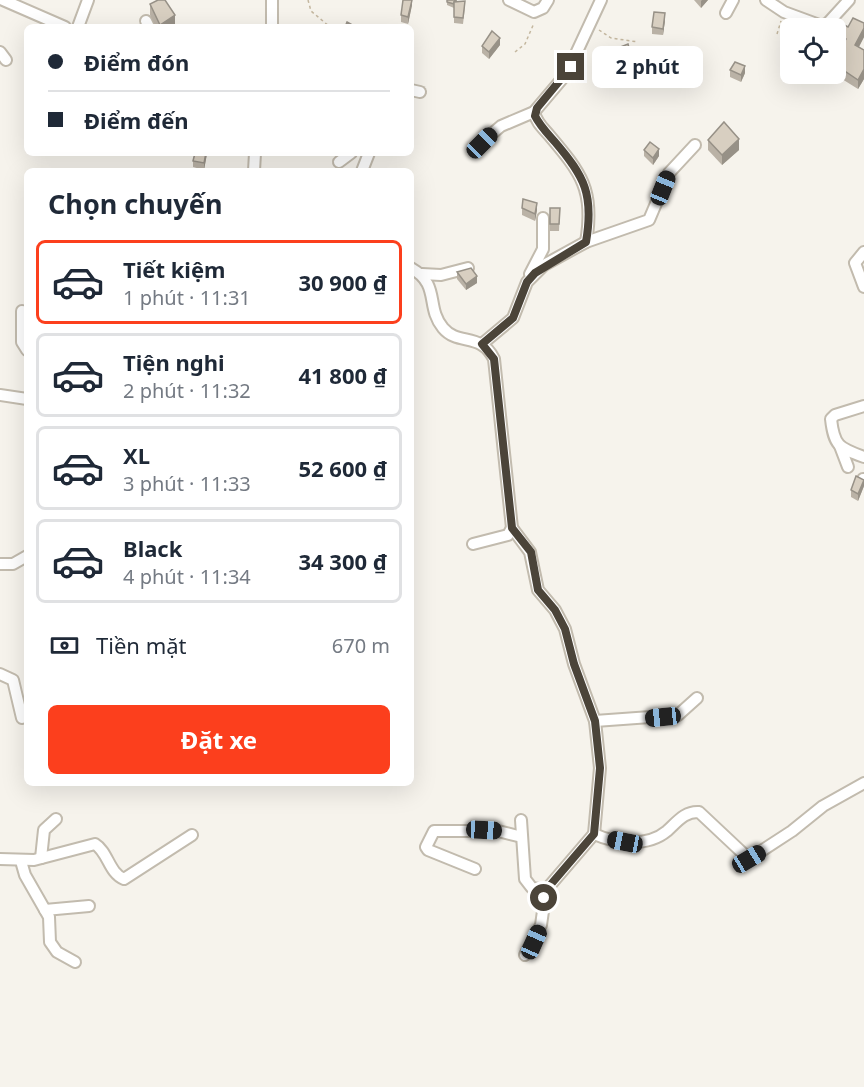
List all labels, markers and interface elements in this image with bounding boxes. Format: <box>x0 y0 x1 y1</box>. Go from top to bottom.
map controls <box>780 18 846 84</box>
button: locate <box>780 18 846 84</box>
callout: 2 phút <box>592 46 703 88</box>
text: Điểm đón <box>84 47 189 77</box>
route end <box>557 53 584 80</box>
text: 2 phút <box>616 53 679 80</box>
text: Điểm đến <box>84 105 189 135</box>
car <box>463 124 501 162</box>
car <box>648 168 678 208</box>
text: Chọn chuyến <box>48 185 222 222</box>
text: Tiết kiệm <box>123 254 225 284</box>
icon: car <box>51 255 105 309</box>
text: 30 900 ₫ <box>298 267 387 297</box>
text: 1 phút · 11:31 <box>123 284 251 311</box>
text: Tiện nghi <box>123 347 225 377</box>
icon: car <box>51 348 105 402</box>
text: 41 800 ₫ <box>298 360 387 390</box>
text: 2 phút · 11:32 <box>123 377 251 404</box>
text: XL <box>123 440 150 470</box>
icon: car <box>51 441 105 495</box>
text: 52 600 ₫ <box>298 453 387 483</box>
text: 3 phút · 11:33 <box>123 470 251 497</box>
text: Black <box>123 533 182 563</box>
icon: car <box>51 534 105 588</box>
text: 34 300 ₫ <box>298 546 387 576</box>
text: 4 phút · 11:34 <box>123 563 251 590</box>
icon: cash <box>48 629 81 662</box>
text: Tiền mặt <box>96 630 187 660</box>
text: 670 m <box>332 632 390 659</box>
button: Đặt xe <box>48 705 390 774</box>
car <box>644 706 682 728</box>
car <box>466 820 502 840</box>
car <box>606 830 644 854</box>
car <box>729 842 769 876</box>
route start <box>530 884 557 911</box>
car <box>518 922 550 962</box>

